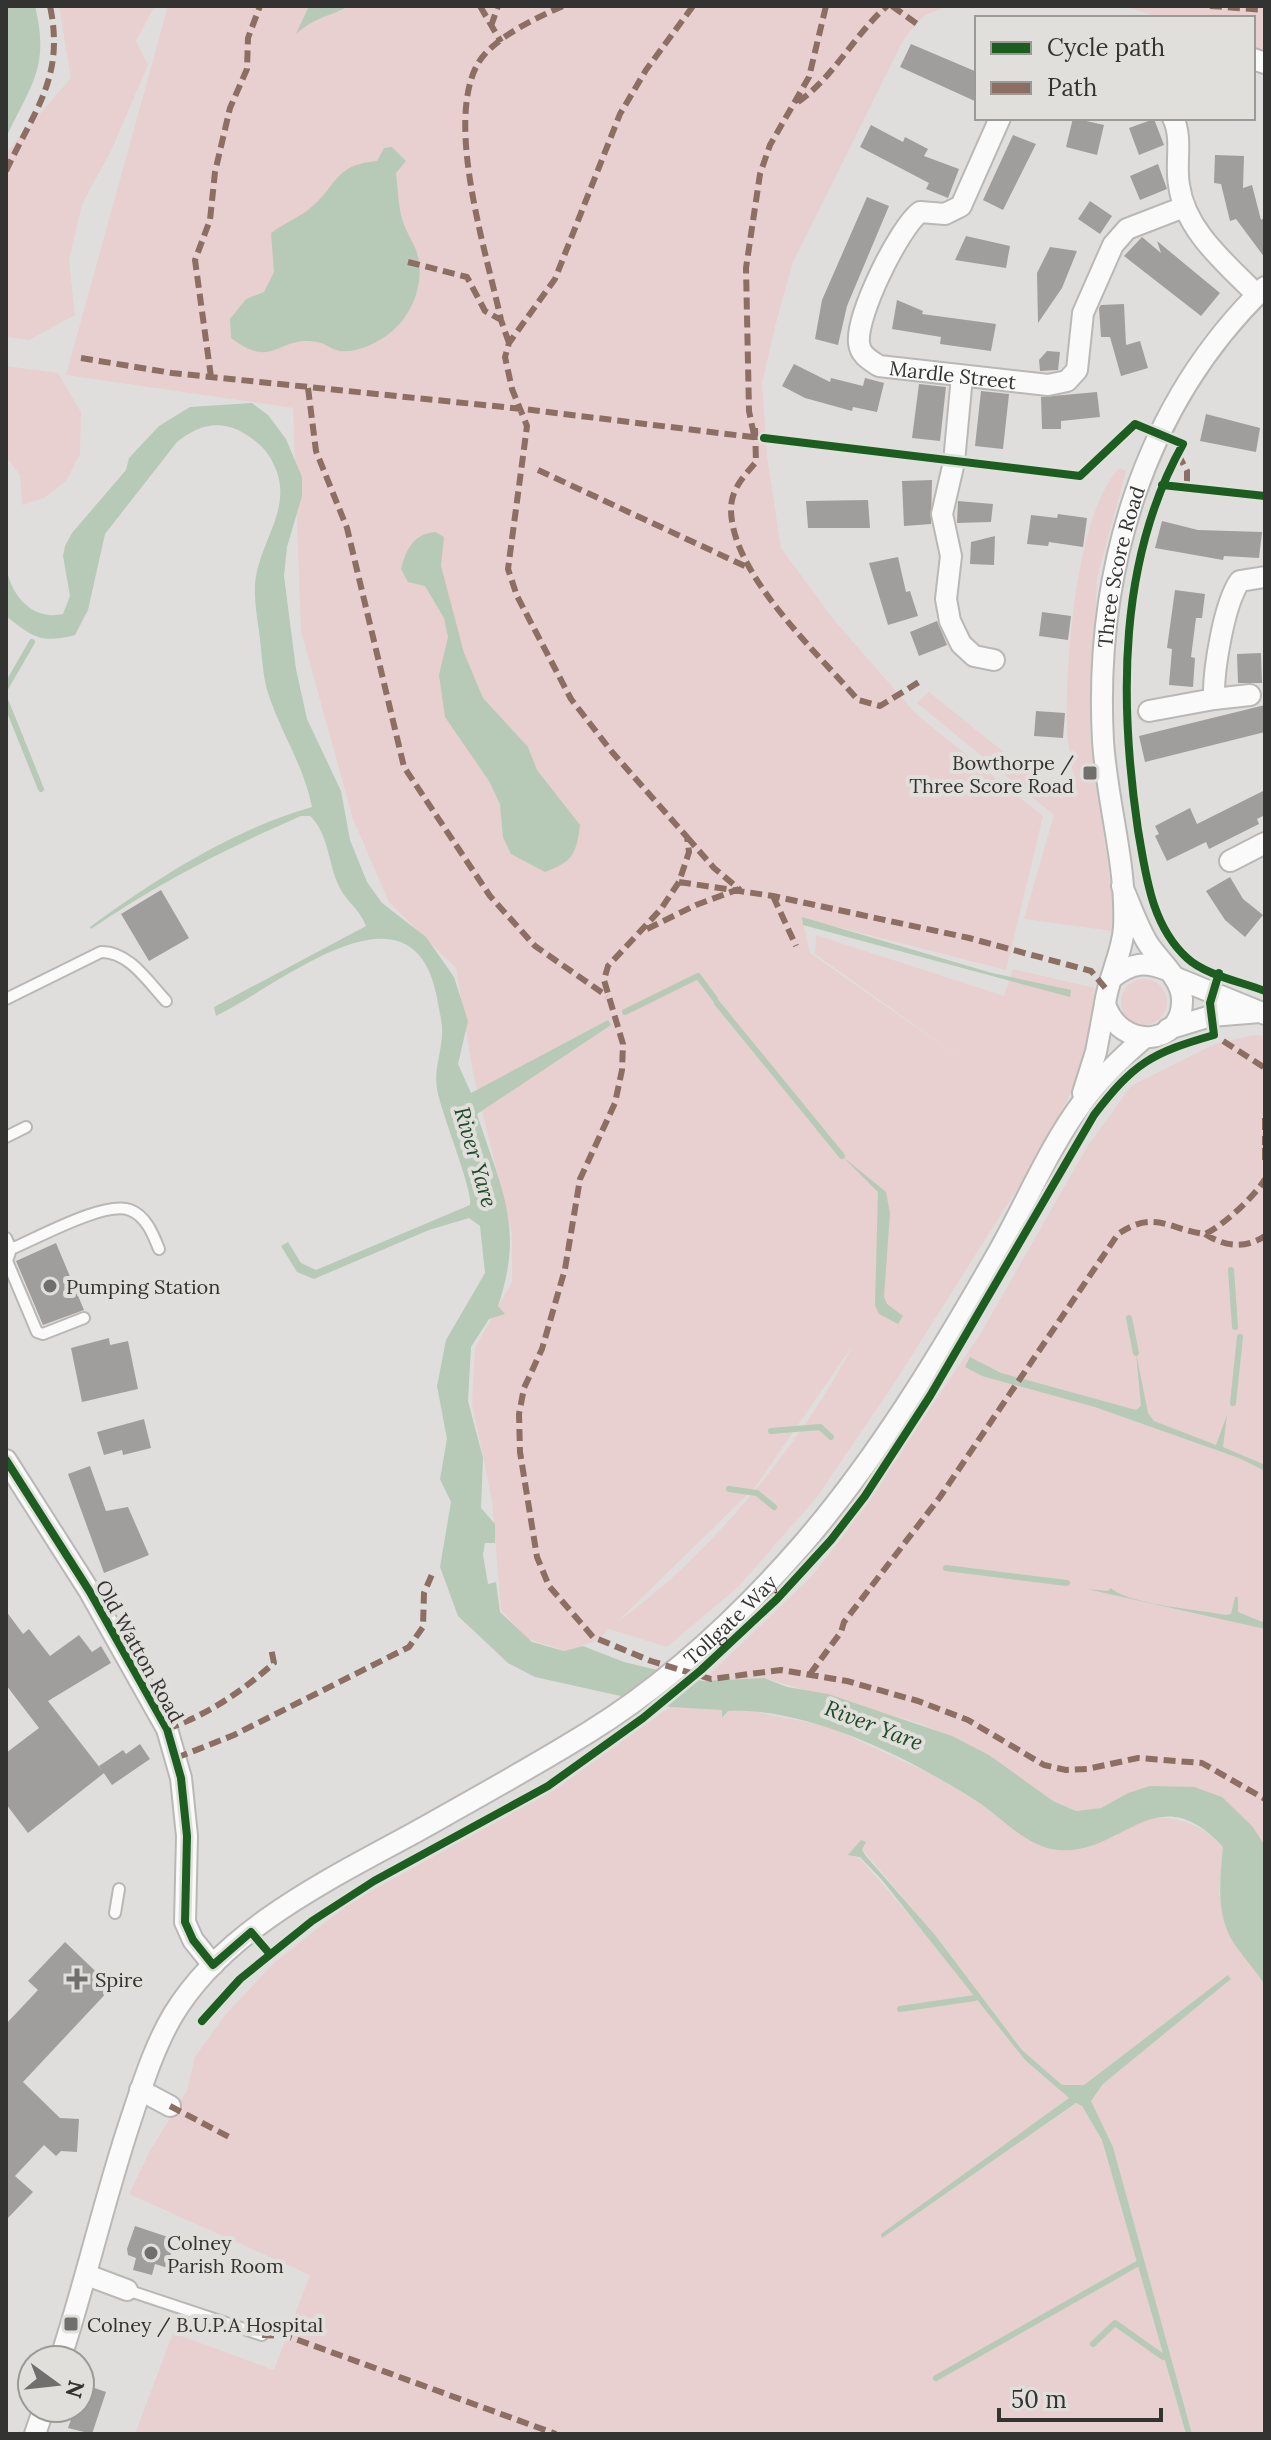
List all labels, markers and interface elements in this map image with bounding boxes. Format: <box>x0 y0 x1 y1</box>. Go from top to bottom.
legend <box>975 16 1255 120</box>
text: Cycle path <box>1047 32 1165 63</box>
text: Path <box>1047 72 1097 103</box>
street label: Mardle Street <box>888 355 1018 394</box>
street label: Three Score Road <box>1092 483 1150 649</box>
place label: Bowthorpe / Three Score Road <box>909 750 1074 798</box>
marker: Bowthorpe / Three Score Road <box>1081 764 1099 782</box>
water label: River Yare <box>448 1103 504 1211</box>
place label: Pumping Station <box>66 1274 220 1299</box>
marker: Pumping Station <box>41 1277 59 1295</box>
street label: Tollgate Way <box>678 1569 782 1670</box>
street label: Old Watton Road <box>91 1575 189 1727</box>
water label: River Yare <box>821 1693 927 1757</box>
place label: Spire <box>95 1967 143 1992</box>
marker: Spire <box>66 1968 88 1990</box>
place label: Colney Parish Room <box>167 2230 284 2278</box>
marker: Colney Parish Room <box>142 2244 160 2262</box>
place label: Colney / B.U.P.A Hospital <box>87 2312 323 2338</box>
marker: Colney / B.U.P.A Hospital <box>62 2315 80 2333</box>
north arrow <box>16 2344 96 2424</box>
scale bar <box>999 2372 1161 2422</box>
text: N <box>60 2377 91 2401</box>
text: 50 m <box>1011 2384 1067 2415</box>

